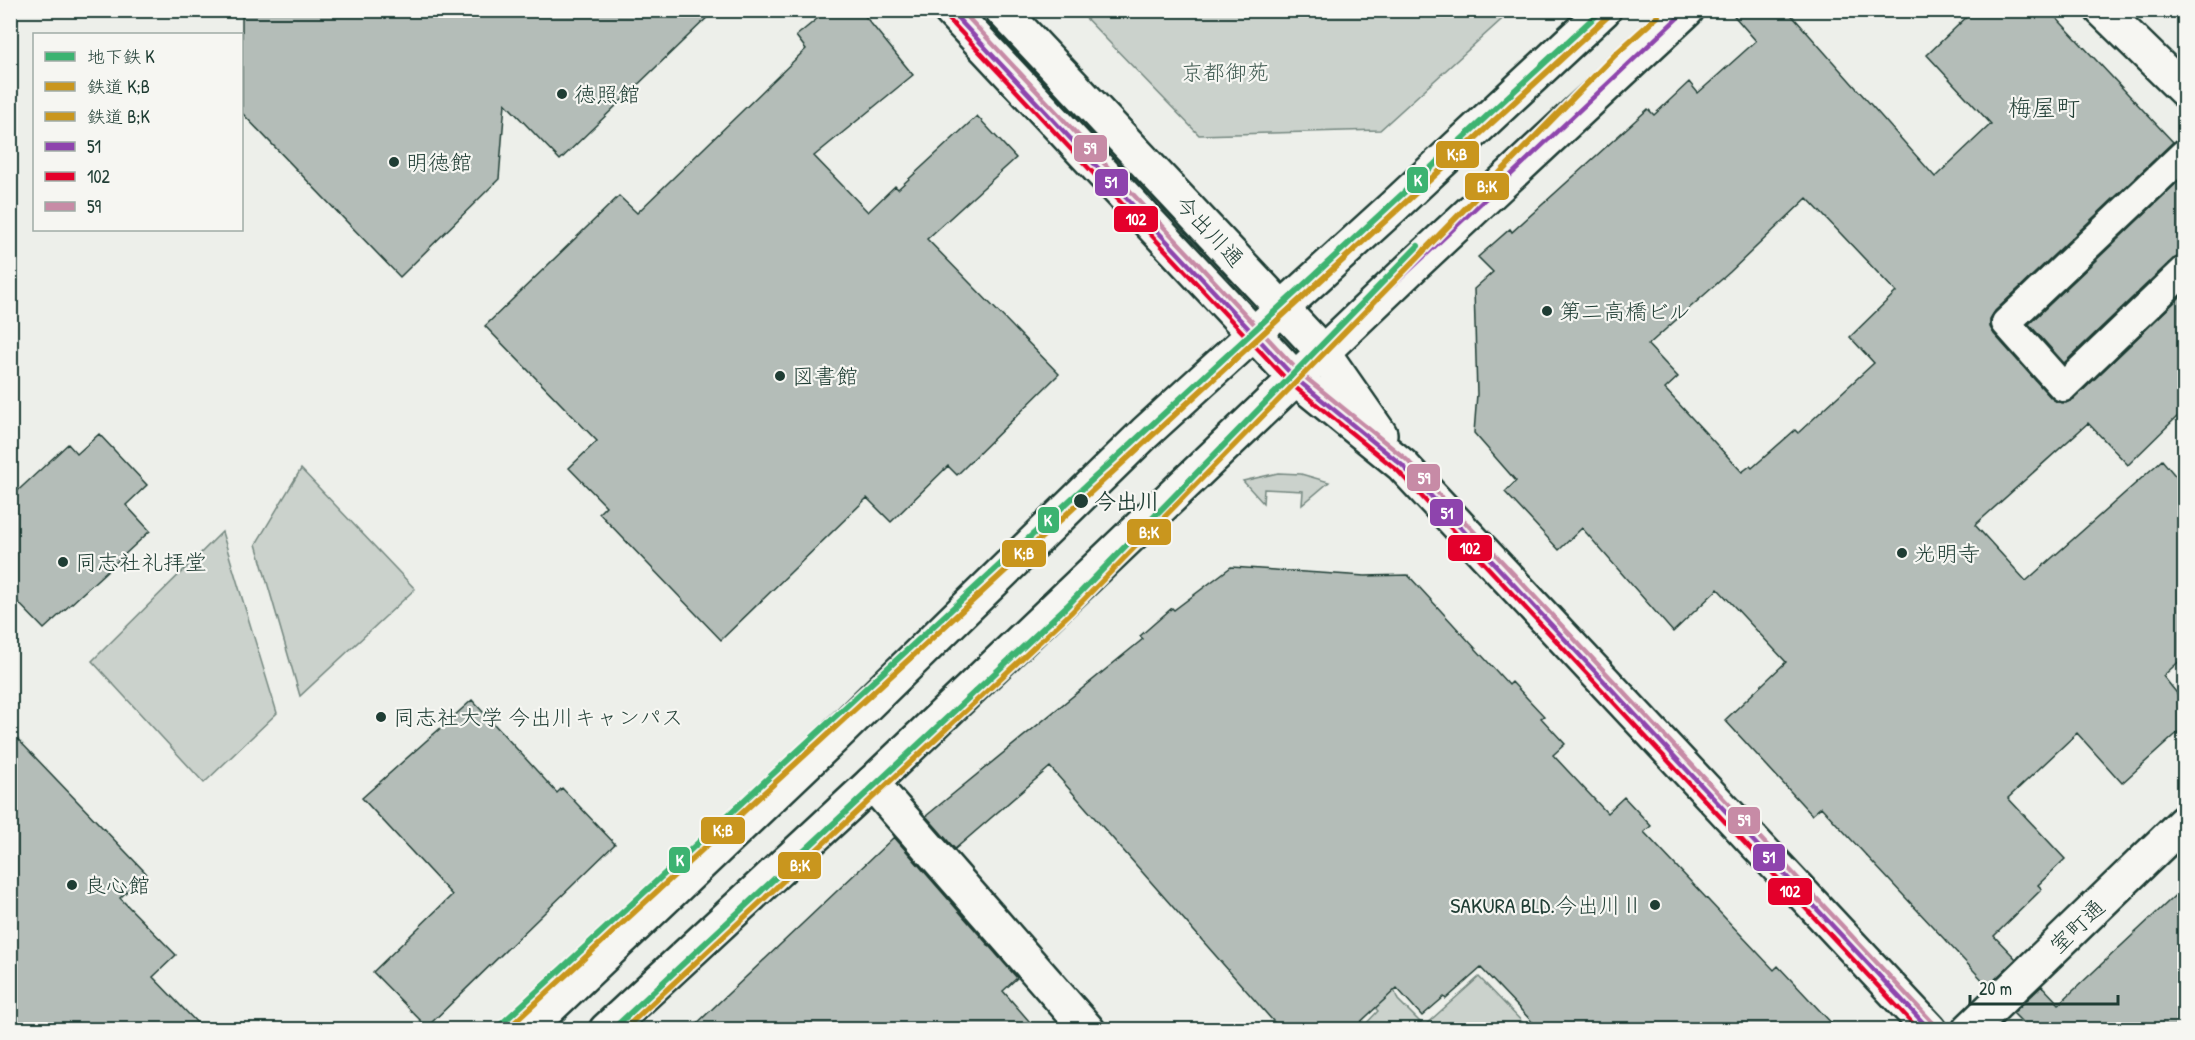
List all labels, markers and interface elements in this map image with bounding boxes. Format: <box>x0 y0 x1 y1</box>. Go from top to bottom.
legend <box>33 33 243 231</box>
text: 地下鉄 K <box>87 44 155 69</box>
park label: 京都御苑 <box>1181 57 1269 87</box>
text: 鉄道 K;B <box>87 74 150 99</box>
place label: 徳照館 <box>574 79 640 109</box>
marker: 徳照館 <box>555 87 569 101</box>
district label: 梅屋町 <box>2008 91 2080 123</box>
text: 鉄道 B;K <box>87 104 150 129</box>
text: 51 <box>87 134 101 159</box>
line badge: 59 <box>1073 134 1108 163</box>
text: 59 <box>1084 137 1096 159</box>
line badge: K;B <box>1435 140 1480 169</box>
text: K;B <box>1447 143 1467 165</box>
place label: 明徳館 <box>406 147 472 177</box>
marker: 明徳館 <box>387 155 401 169</box>
text: 102 <box>87 164 111 189</box>
line badge: K <box>1406 166 1429 194</box>
line badge: 51 <box>1094 168 1129 197</box>
text: K <box>1414 169 1423 191</box>
text: 51 <box>1105 171 1117 193</box>
line badge: B;K <box>1464 172 1510 201</box>
text: B;K <box>1477 175 1498 197</box>
street label: 今出川通 <box>1169 189 1251 273</box>
text: 59 <box>87 194 102 219</box>
line badge: 102 <box>1113 205 1159 233</box>
text: 102 <box>1126 208 1147 230</box>
place label: 第二高橋ビル <box>1559 296 1691 326</box>
marker: 第二高橋ビル <box>1540 304 1554 318</box>
place label: 図書館 <box>792 361 858 391</box>
marker: 図書館 <box>773 369 787 383</box>
line badge: 59 <box>1406 463 1441 492</box>
text: 59 <box>1418 467 1430 489</box>
place label: 今出川 <box>1094 486 1160 516</box>
marker: 今出川 <box>1072 492 1090 510</box>
line badge: 51 <box>1429 498 1464 527</box>
text: 51 <box>1441 502 1453 524</box>
line badge: K <box>1037 506 1060 534</box>
text: K <box>1044 509 1053 531</box>
line badge: B;K <box>1126 518 1172 546</box>
text: B;K <box>1139 521 1160 543</box>
line badge: 102 <box>1447 534 1493 562</box>
text: 102 <box>1460 537 1481 559</box>
place label: 光明寺 <box>1914 538 1980 568</box>
line badge: K;B <box>1001 539 1047 568</box>
text: K;B <box>1014 542 1034 564</box>
marker: 光明寺 <box>1895 546 1909 560</box>
place label: 同志社礼拝堂 <box>75 547 207 577</box>
marker: 同志社礼拝堂 <box>56 555 70 569</box>
place label: 同志社大学 今出川キャンパス <box>393 702 683 732</box>
marker: 同志社大学 今出川キャンパス <box>374 710 388 724</box>
line badge: 59 <box>1727 806 1761 835</box>
text: 59 <box>1738 809 1750 831</box>
line badge: K;B <box>700 816 746 845</box>
text: K;B <box>713 819 733 841</box>
line badge: 51 <box>1752 843 1786 872</box>
line badge: K <box>668 846 691 874</box>
text: 51 <box>1763 846 1775 868</box>
text: K <box>676 849 685 871</box>
line badge: B;K <box>777 851 822 880</box>
text: B;K <box>790 854 811 876</box>
place label: 良心館 <box>84 870 150 900</box>
line badge: 102 <box>1767 877 1813 906</box>
marker: 良心館 <box>65 878 79 892</box>
text: 102 <box>1780 880 1801 902</box>
place label: SAKURA BLD.今出川Ⅱ <box>1450 890 1643 920</box>
street label: 室町通 <box>2043 892 2111 960</box>
marker: SAKURA BLD.今出川Ⅱ <box>1648 898 1662 912</box>
scale bar <box>1970 968 2118 1006</box>
text: 20 m <box>1979 976 2012 1001</box>

